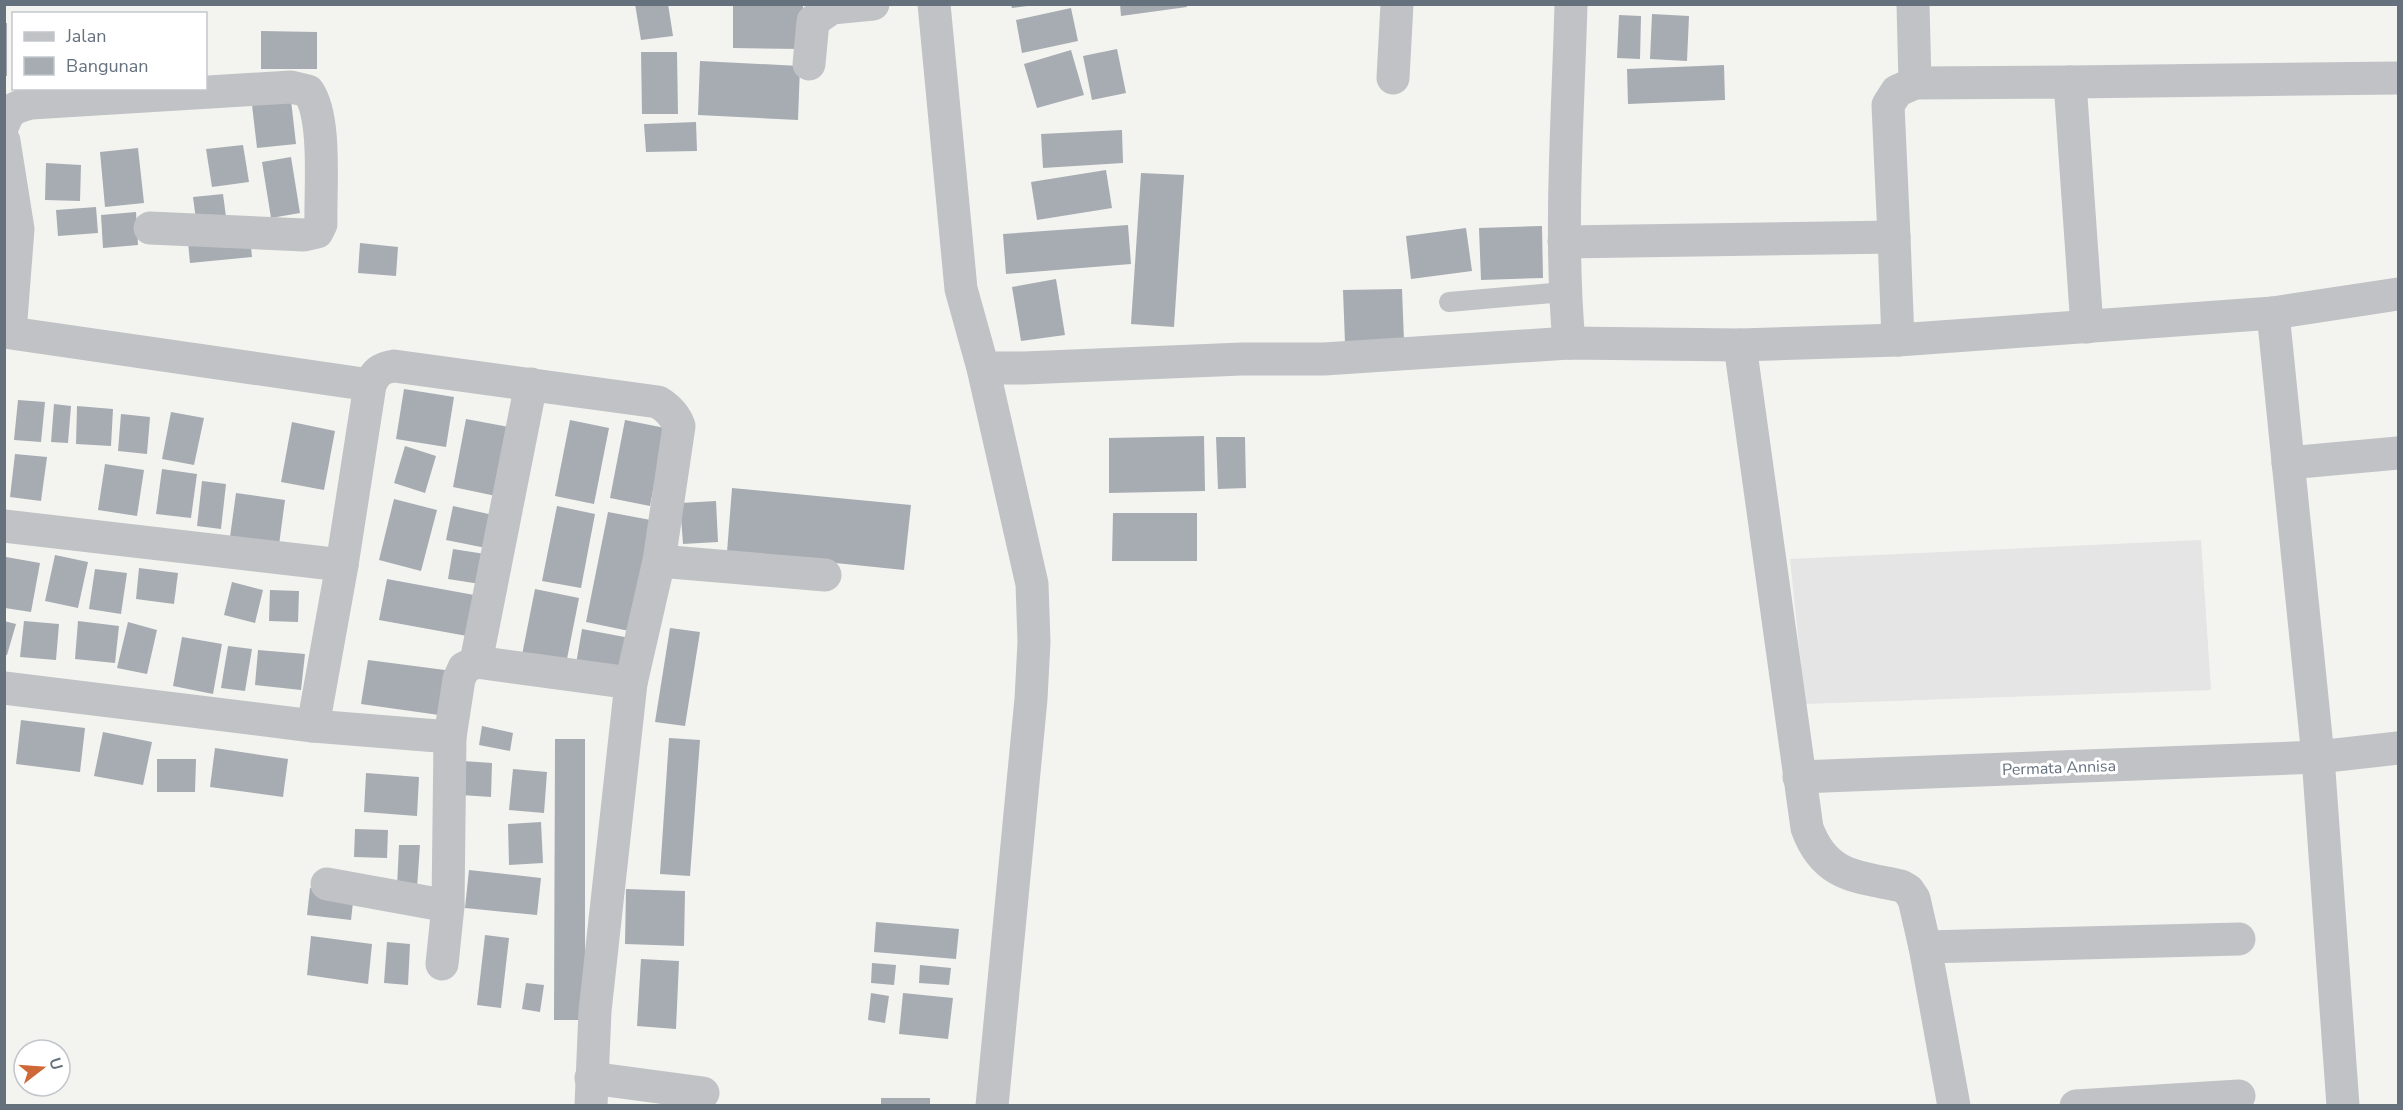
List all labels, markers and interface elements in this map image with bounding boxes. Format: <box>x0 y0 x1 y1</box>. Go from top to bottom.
legend <box>12 12 207 90</box>
text: Jalan <box>65 24 106 48</box>
text: Bangunan <box>66 54 149 78</box>
street label: Permata Annisa <box>2002 755 2116 781</box>
north arrow <box>12 1038 72 1098</box>
text: U <box>43 1055 68 1073</box>

